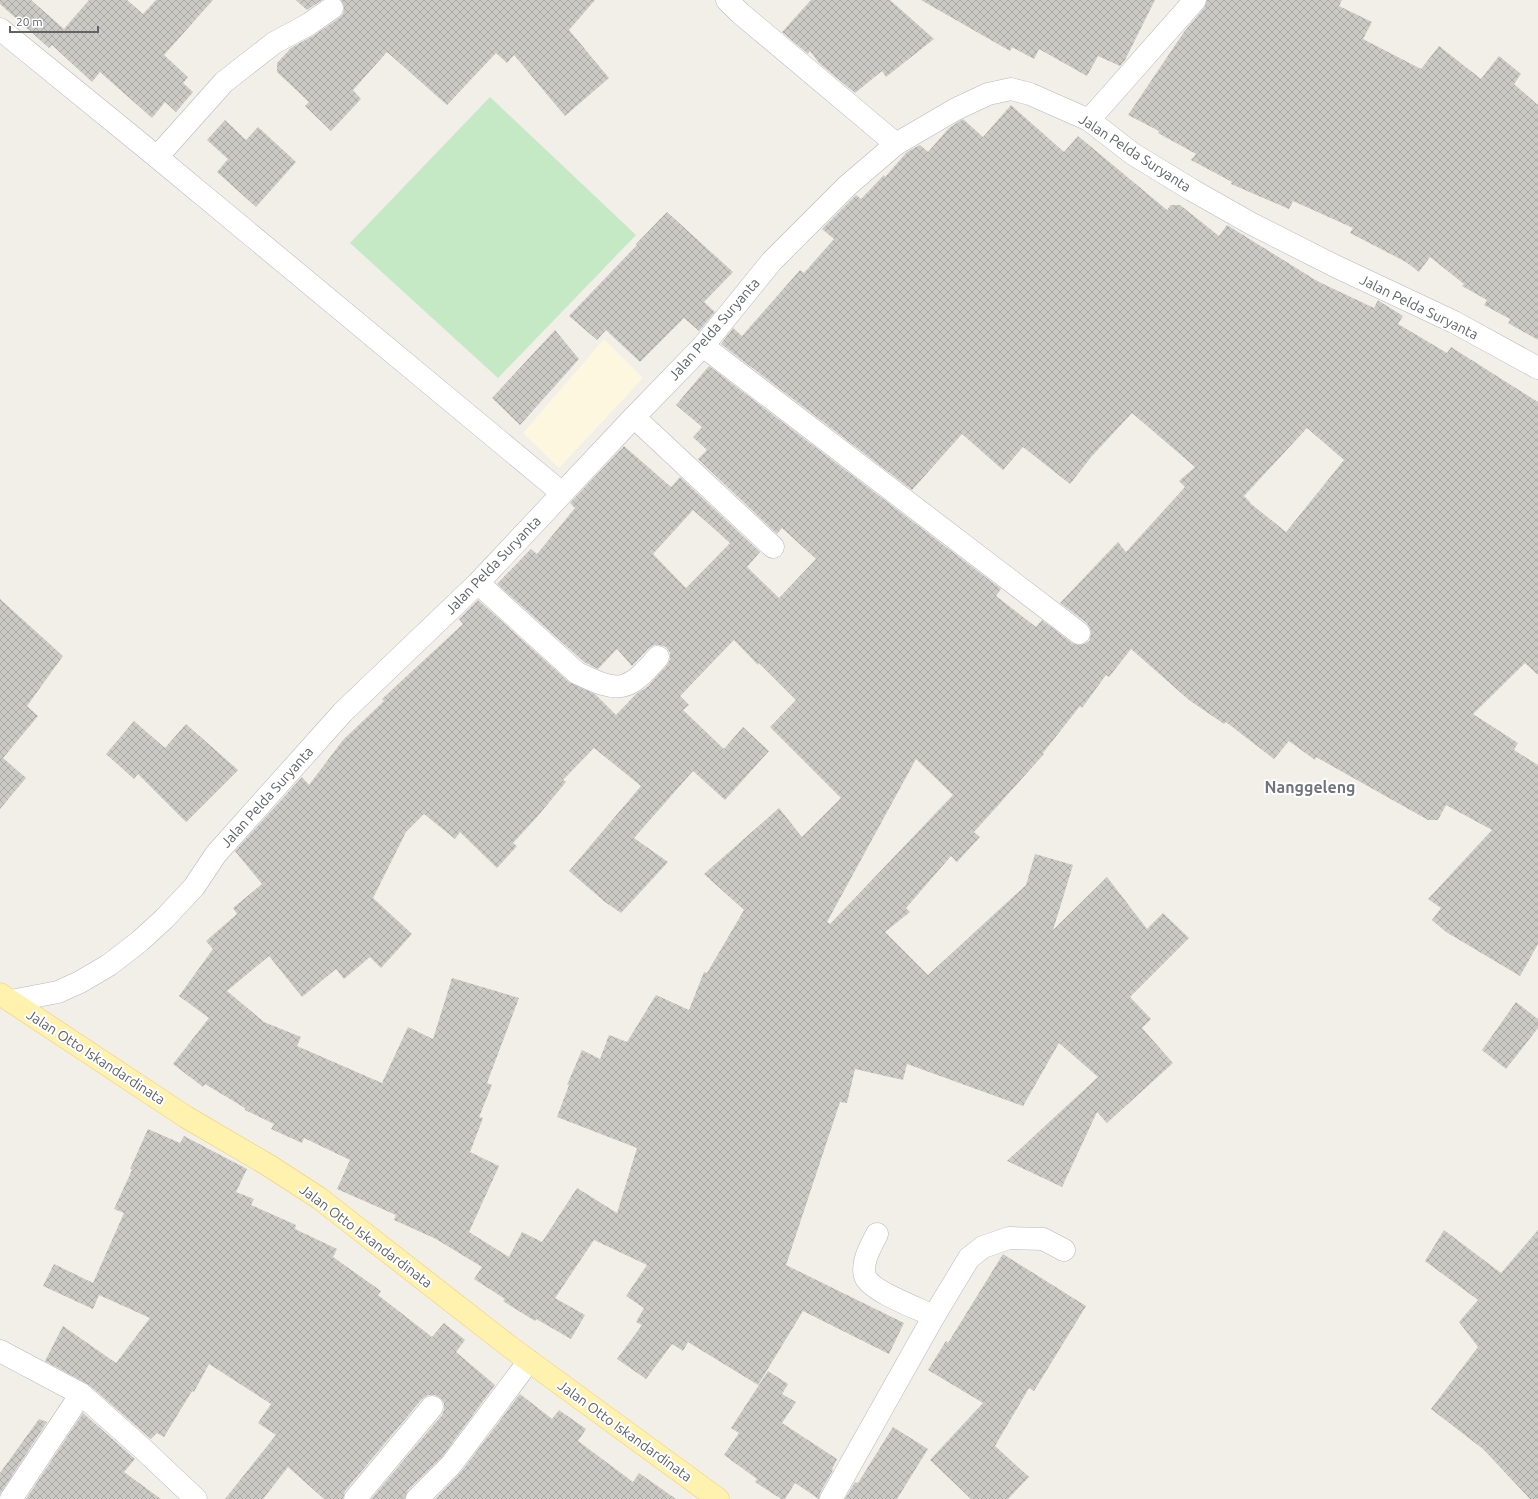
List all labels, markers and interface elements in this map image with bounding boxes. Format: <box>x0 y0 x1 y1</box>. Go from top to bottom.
scale bar <box>10 8 98 34</box>
text: 20 m <box>16 15 43 28</box>
street label: Jalan Pelda Suryanta <box>1076 111 1194 195</box>
street label: Jalan Pelda Suryanta <box>1357 271 1481 343</box>
street label: Jalan Pelda Suryanta <box>665 275 763 383</box>
street label: Jalan Pelda Suryanta <box>442 513 544 617</box>
street label: Jalan Pelda Suryanta <box>218 743 316 851</box>
district label: Nanggeleng <box>1265 778 1355 796</box>
street label: Jalan Otto Iskandardinata <box>24 1006 168 1108</box>
street label: Jalan Otto Iskandardinata <box>297 1181 435 1291</box>
street label: Jalan Otto Iskandardinata <box>555 1377 695 1485</box>

